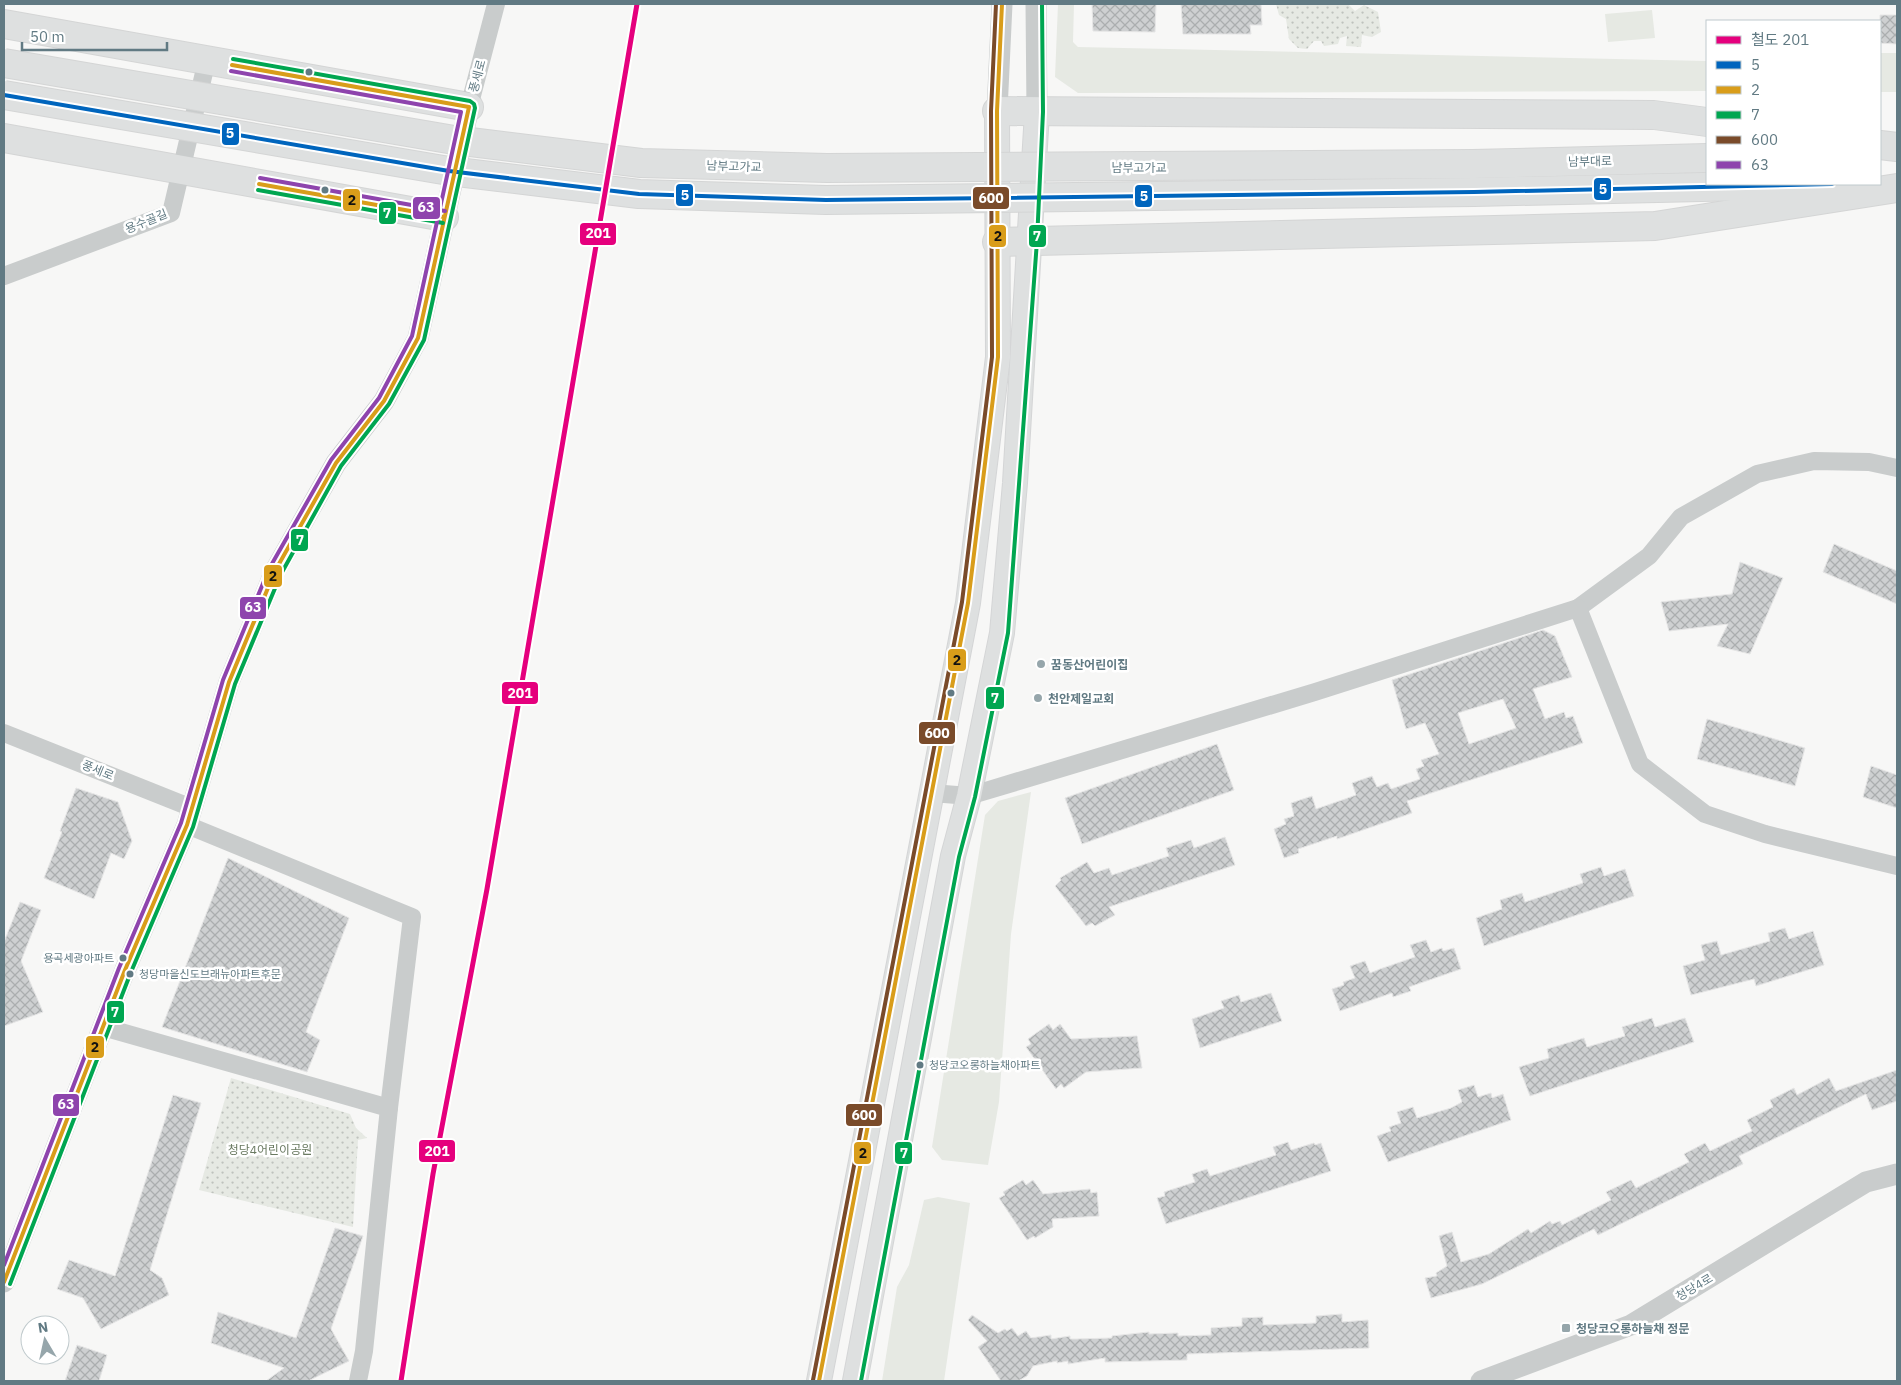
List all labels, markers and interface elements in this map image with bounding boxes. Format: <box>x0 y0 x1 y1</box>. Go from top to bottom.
scale bar <box>22 20 168 52</box>
legend <box>1706 20 1881 185</box>
text: 50 m <box>30 27 65 46</box>
text: 철도 201 <box>1751 30 1809 49</box>
text: 5 <box>1751 55 1760 74</box>
street label: 풍세로 <box>465 58 489 94</box>
unlabelled marker <box>304 67 314 77</box>
text: 2 <box>1751 80 1760 99</box>
text: 7 <box>1751 105 1760 124</box>
line badge: 5 <box>221 122 240 146</box>
text: 5 <box>226 124 234 142</box>
text: 600 <box>1751 130 1778 149</box>
street label: 남부대로 <box>1568 153 1612 169</box>
text: 63 <box>1751 155 1769 174</box>
street label: 남부고가교 <box>706 158 762 174</box>
street label: 남부고가교 <box>1111 160 1167 175</box>
line badge: 5 <box>1593 177 1612 201</box>
text: 5 <box>1599 180 1607 198</box>
line badge: 5 <box>675 183 694 207</box>
line badge: 5 <box>1134 184 1153 208</box>
unlabelled marker <box>320 185 330 195</box>
text: 5 <box>681 186 689 204</box>
line badge: 600 <box>972 186 1010 210</box>
text: 5 <box>1140 187 1148 205</box>
line badge: 2 <box>342 188 361 212</box>
text: 600 <box>978 189 1004 207</box>
text: 2 <box>348 191 356 209</box>
line badge: 63 <box>412 196 441 220</box>
text: 63 <box>418 198 434 216</box>
line badge: 7 <box>378 201 397 225</box>
text: 7 <box>383 204 391 222</box>
street label: 용수골길 <box>123 206 169 236</box>
line badge: 201 <box>579 222 617 246</box>
text: 201 <box>585 224 611 242</box>
line badge: 2 <box>988 224 1007 248</box>
line badge: 7 <box>1028 224 1047 248</box>
text: 2 <box>994 227 1002 245</box>
text: 7 <box>1033 227 1041 245</box>
line badge: 7 <box>290 528 309 552</box>
text: 7 <box>296 531 304 549</box>
line badge: 2 <box>263 564 283 588</box>
text: 2 <box>269 567 277 585</box>
line badge: 63 <box>239 596 267 620</box>
text: 63 <box>245 598 261 616</box>
line badge: 2 <box>947 648 967 672</box>
text: 2 <box>953 651 961 669</box>
place label: 꿈동산어린이집 <box>1051 657 1128 672</box>
marker: 꿈동산어린이집 <box>1035 658 1047 670</box>
line badge: 201 <box>501 681 539 705</box>
text: 201 <box>507 684 533 702</box>
line badge: 7 <box>985 686 1005 710</box>
unlabelled marker <box>946 688 956 698</box>
text: 7 <box>991 689 999 707</box>
place label: 천안제일교회 <box>1048 691 1114 706</box>
marker: 천안제일교회 <box>1032 692 1044 704</box>
line badge: 600 <box>918 721 956 745</box>
text: 600 <box>924 724 950 742</box>
street label: 풍세로 <box>80 757 116 783</box>
place label: 용곡세광아파트 <box>43 951 114 965</box>
marker: 용곡세광아파트 <box>118 953 128 963</box>
place label: 청당마을신도브래뉴아파트후문 <box>139 967 281 981</box>
marker: 청당마을신도브래뉴아파트후문 <box>125 969 135 979</box>
line badge: 7 <box>106 1000 125 1024</box>
text: 7 <box>111 1003 119 1021</box>
line badge: 2 <box>85 1035 105 1059</box>
text: 2 <box>91 1038 99 1056</box>
place label: 청당코오롱하늘채아파트 <box>929 1058 1040 1072</box>
marker: 청당코오롱하늘채아파트 <box>915 1060 925 1070</box>
line badge: 63 <box>52 1093 80 1117</box>
text: 63 <box>58 1095 74 1113</box>
line badge: 600 <box>845 1103 883 1127</box>
text: 600 <box>851 1106 877 1124</box>
line badge: 201 <box>418 1139 456 1163</box>
line badge: 2 <box>853 1141 872 1165</box>
line badge: 7 <box>894 1141 913 1165</box>
park label: 청당4어린이공원 <box>228 1142 312 1157</box>
text: 201 <box>424 1142 450 1160</box>
text: 2 <box>859 1144 867 1162</box>
text: 7 <box>900 1144 908 1162</box>
street label: 청당4로 <box>1673 1270 1715 1304</box>
north arrow <box>20 1315 70 1365</box>
text: N <box>37 1317 49 1337</box>
place label: 청당코오롱하늘채 정문 <box>1576 1321 1689 1336</box>
marker: 청당코오롱하늘채 정문 <box>1560 1322 1572 1334</box>

